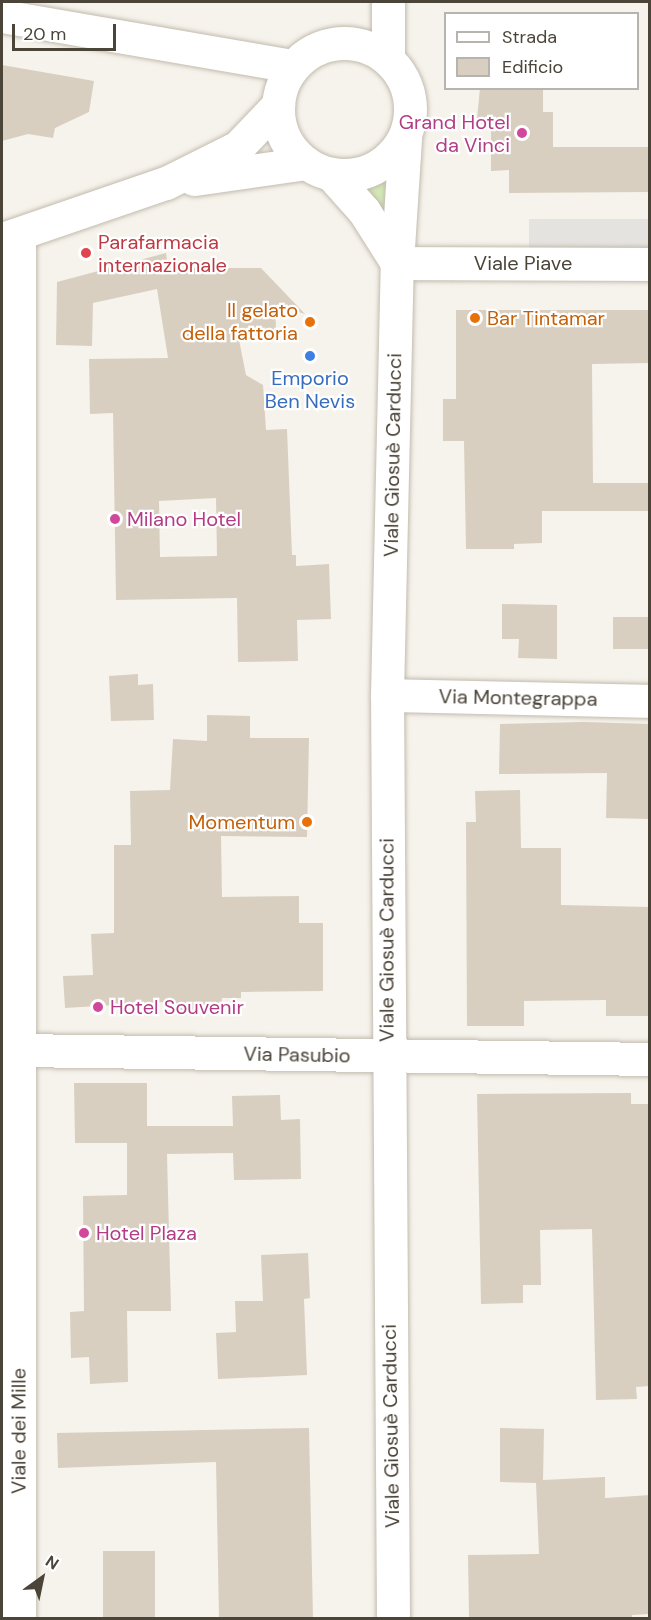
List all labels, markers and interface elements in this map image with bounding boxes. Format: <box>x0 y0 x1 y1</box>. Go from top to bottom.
scale bar <box>15 12 118 50</box>
legend <box>444 12 639 90</box>
text: 20 m <box>23 22 66 46</box>
text: Strada <box>502 25 557 49</box>
text: Edificio <box>502 55 563 79</box>
place label: Grand Hotel da Vinci <box>399 110 510 157</box>
marker: Grand Hotel da Vinci <box>515 126 529 140</box>
place label: Parafarmacia internazionale <box>98 230 227 277</box>
marker: Parafarmacia internazionale <box>79 246 93 260</box>
street label: Viale Piave <box>474 251 572 275</box>
place label: Il gelato della fattoria <box>182 298 298 345</box>
place label: Bar Tintamar <box>487 306 605 330</box>
marker: Bar Tintamar <box>468 311 482 325</box>
marker: Il gelato della fattoria <box>303 315 317 329</box>
marker: Emporio Ben Nevis <box>303 349 317 363</box>
street label: Viale Giosuè Carducci <box>379 353 407 557</box>
place label: Emporio Ben Nevis <box>265 366 355 413</box>
place label: Milano Hotel <box>127 507 241 531</box>
marker: Milano Hotel <box>108 512 122 526</box>
street label: Via Montegrappa <box>438 685 598 711</box>
place label: Momentum <box>189 810 295 834</box>
marker: Momentum <box>300 815 314 829</box>
street label: Viale Giosuè Carducci <box>375 838 399 1042</box>
place label: Hotel Souvenir <box>110 995 244 1019</box>
marker: Hotel Souvenir <box>91 1000 105 1014</box>
street label: Via Pasubio <box>243 1042 351 1068</box>
place label: Hotel Plaza <box>96 1221 197 1245</box>
marker: Hotel Plaza <box>77 1226 91 1240</box>
street label: Viale Giosuè Carducci <box>377 1324 405 1528</box>
street label: Viale dei Mille <box>7 1368 31 1494</box>
north arrow <box>12 1548 72 1608</box>
text: N <box>41 1550 63 1574</box>

